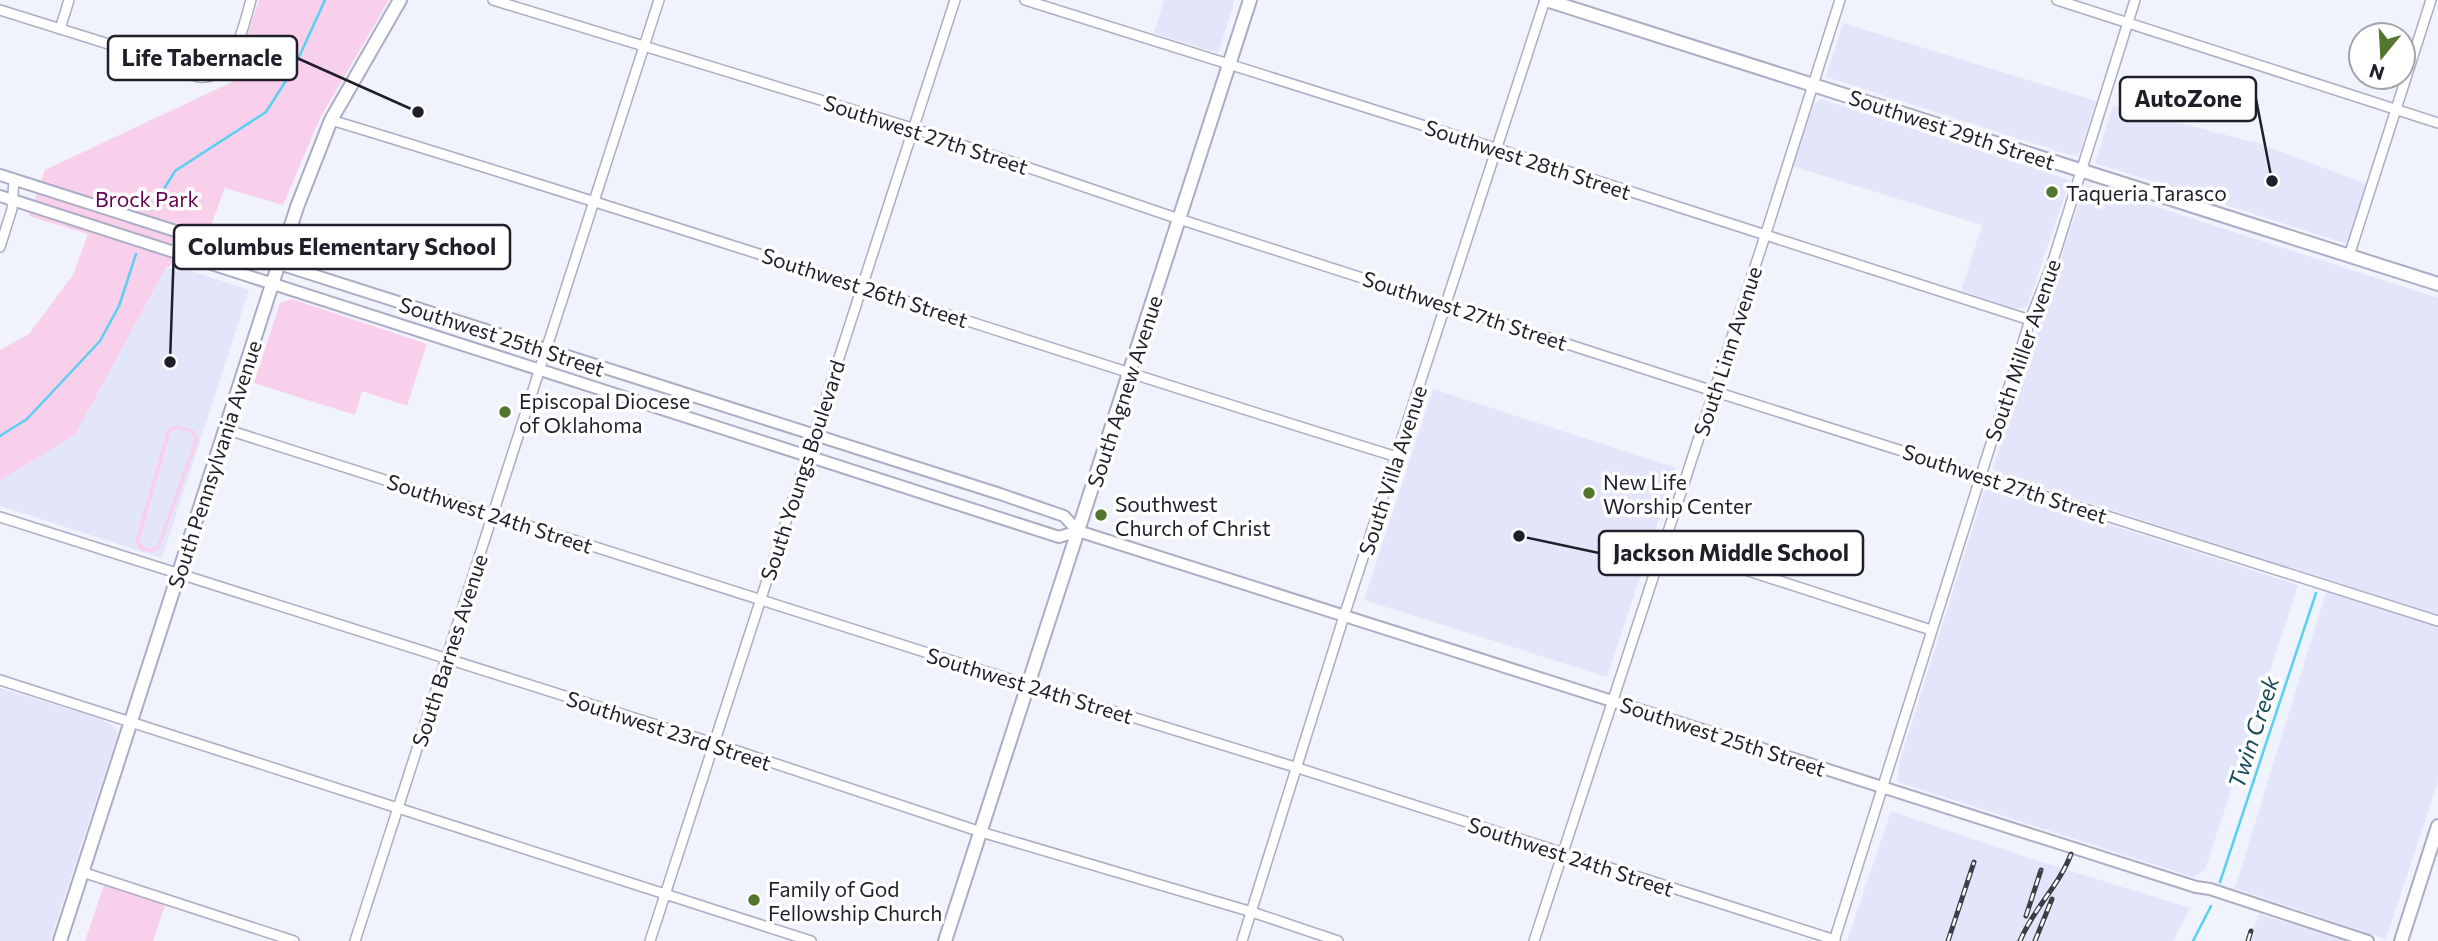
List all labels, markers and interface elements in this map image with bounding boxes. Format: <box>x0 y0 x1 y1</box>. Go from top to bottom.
north arrow <box>2347 21 2417 91</box>
callout: Life Tabernacle <box>108 36 297 80</box>
text: Life Tabernacle <box>122 43 282 71</box>
text: N <box>2366 60 2387 86</box>
callout: AutoZone <box>2120 77 2256 121</box>
street label: Southwest 29th Street <box>1846 84 2058 174</box>
text: AutoZone <box>2134 84 2242 112</box>
street label: Southwest 27th Street <box>821 89 1031 179</box>
street label: Southwest 28th Street <box>1422 114 1634 204</box>
place label: Taqueria Tarasco <box>2066 180 2227 205</box>
marker: Taqueria Tarasco <box>2044 184 2060 200</box>
park label: Brock Park <box>95 186 199 211</box>
callout: Columbus Elementary School <box>174 225 510 269</box>
text: Columbus Elementary School <box>188 232 496 260</box>
street label: Southwest 26th Street <box>759 242 971 332</box>
street label: South Miller Avenue <box>1979 256 2065 444</box>
street label: South Linn Avenue <box>1688 263 1766 439</box>
street label: Southwest 27th Street <box>1360 265 1570 355</box>
street label: Southwest 25th Street <box>396 291 608 381</box>
street label: South Agnew Avenue <box>1081 292 1167 490</box>
street label: South Pennsylvania Avenue <box>162 337 266 591</box>
street label: South Youngs Boulevard <box>755 357 849 583</box>
street label: South Villa Avenue <box>1353 382 1431 558</box>
place label: Episcopal Diocese of Oklahoma <box>519 388 690 437</box>
marker: Episcopal Diocese of Oklahoma <box>497 404 513 420</box>
street label: Southwest 27th Street <box>1900 438 2110 528</box>
street label: Southwest 24th Street <box>384 468 596 558</box>
place label: New Life Worship Center <box>1603 469 1752 518</box>
marker: New Life Worship Center <box>1581 485 1597 501</box>
place label: Southwest Church of Christ <box>1115 491 1271 540</box>
marker: Southwest Church of Christ <box>1093 507 1109 523</box>
callout: Jackson Middle School <box>1599 531 1863 575</box>
text: Jackson Middle School <box>1613 538 1849 566</box>
street label: South Barnes Avenue <box>406 551 492 749</box>
street label: Southwest 24th Street <box>924 642 1136 728</box>
water label: Twin Creek <box>2222 672 2284 792</box>
street label: Southwest 23rd Street <box>563 685 775 775</box>
street label: Southwest 25th Street <box>1617 691 1829 781</box>
street label: Southwest 24th Street <box>1465 811 1677 901</box>
place label: Family of God Fellowship Church <box>768 876 942 925</box>
marker: Family of God Fellowship Church <box>746 892 762 908</box>

